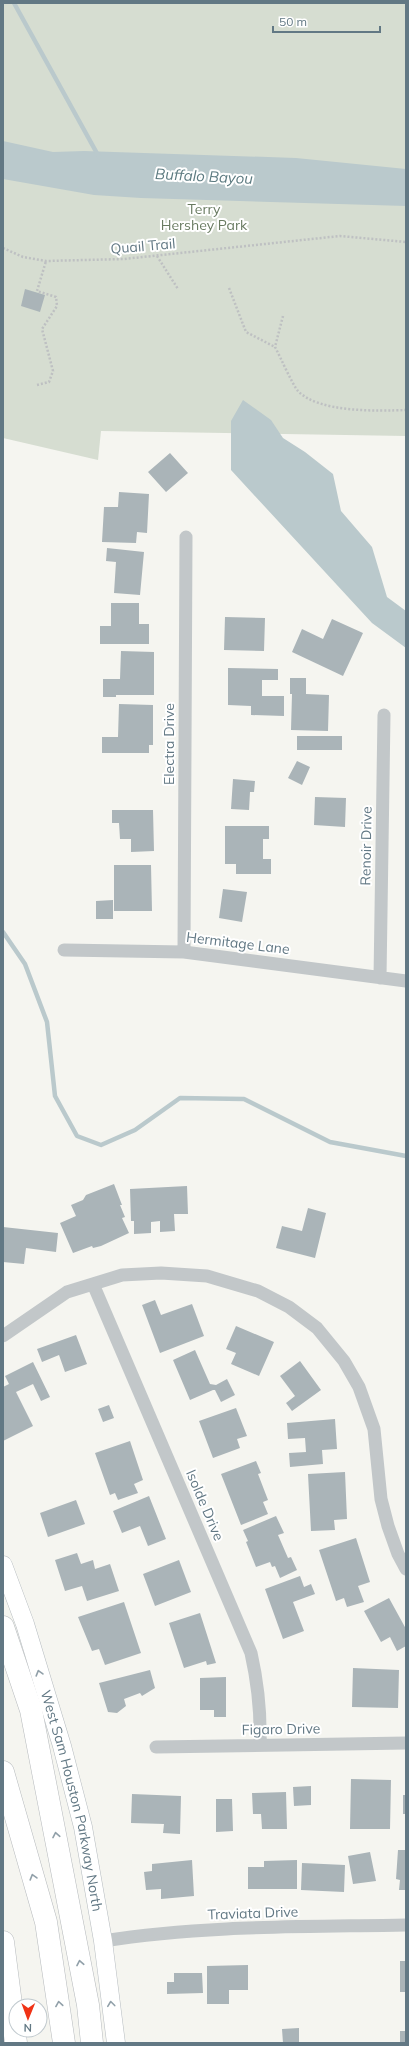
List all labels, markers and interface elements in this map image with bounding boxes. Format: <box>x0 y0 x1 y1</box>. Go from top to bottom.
scale bar <box>273 8 380 34</box>
text: 50 m <box>279 14 307 29</box>
water label: Buffalo Bayou <box>155 164 254 188</box>
park label: Terry Hershey Park <box>161 200 248 234</box>
street label: Quail Trail <box>110 234 176 258</box>
street label: Electra Drive <box>160 703 178 785</box>
street label: Renoir Drive <box>356 806 376 886</box>
street label: Hermitage Lane <box>185 928 291 958</box>
street label: Isolde Drive <box>182 1467 228 1543</box>
one-way arrow <box>35 1670 44 1677</box>
street label: West Sam Houston Parkway North <box>37 1688 107 1913</box>
street label: Figaro Drive <box>242 1719 320 1739</box>
one-way arrow <box>52 1832 60 1838</box>
one-way arrow <box>29 1874 38 1881</box>
street label: Traviata Drive <box>207 1902 299 1924</box>
one-way arrow <box>76 1960 84 1966</box>
north arrow <box>8 1998 48 2038</box>
one-way arrow <box>55 2001 64 2007</box>
one-way arrow <box>107 2001 116 2007</box>
text: N <box>24 2021 32 2035</box>

